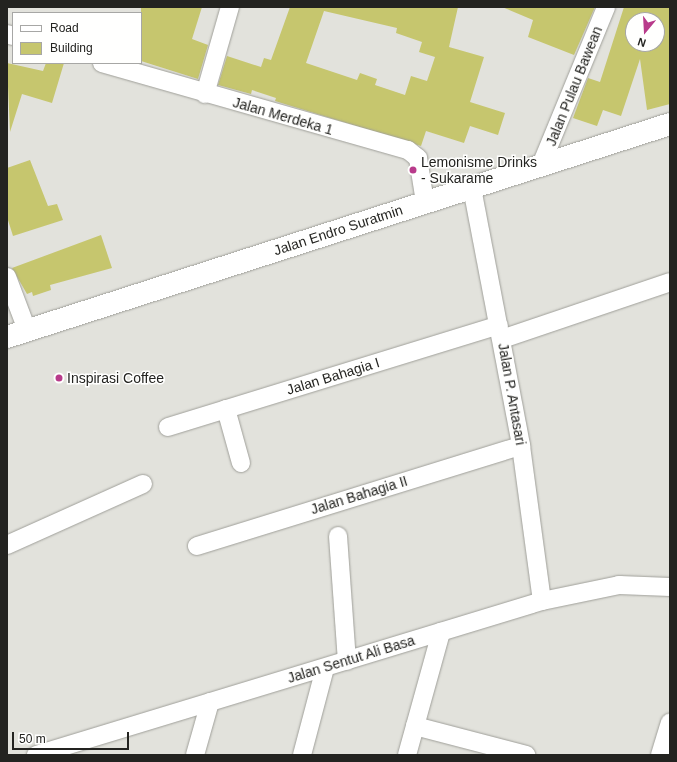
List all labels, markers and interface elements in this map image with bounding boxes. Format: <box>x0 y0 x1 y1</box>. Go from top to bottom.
legend <box>12 12 142 64</box>
north arrow <box>625 12 665 52</box>
text: Road <box>50 21 79 35</box>
street label: Jalan Pulau Bawean <box>542 24 606 148</box>
text: N <box>636 36 647 49</box>
text: Building <box>50 41 93 55</box>
street label: Jalan Merdeka 1 <box>231 94 335 138</box>
place label: Lemonisme Drinks - Sukarame <box>421 154 537 186</box>
marker: Lemonisme Drinks - Sukarame <box>408 165 418 175</box>
street label: Jalan Endro Suratmin <box>271 201 405 259</box>
street label: Jalan P. Antasari <box>495 341 529 447</box>
street label: Jalan Bahagia I <box>284 354 382 398</box>
place label: Inspirasi Coffee <box>67 370 164 386</box>
marker: Inspirasi Coffee <box>54 373 64 383</box>
street label: Jalan Bahagia II <box>309 472 409 518</box>
street label: Jalan Sentut Ali Basa <box>285 632 417 686</box>
scale bar <box>14 724 131 750</box>
text: 50 m <box>19 732 46 746</box>

